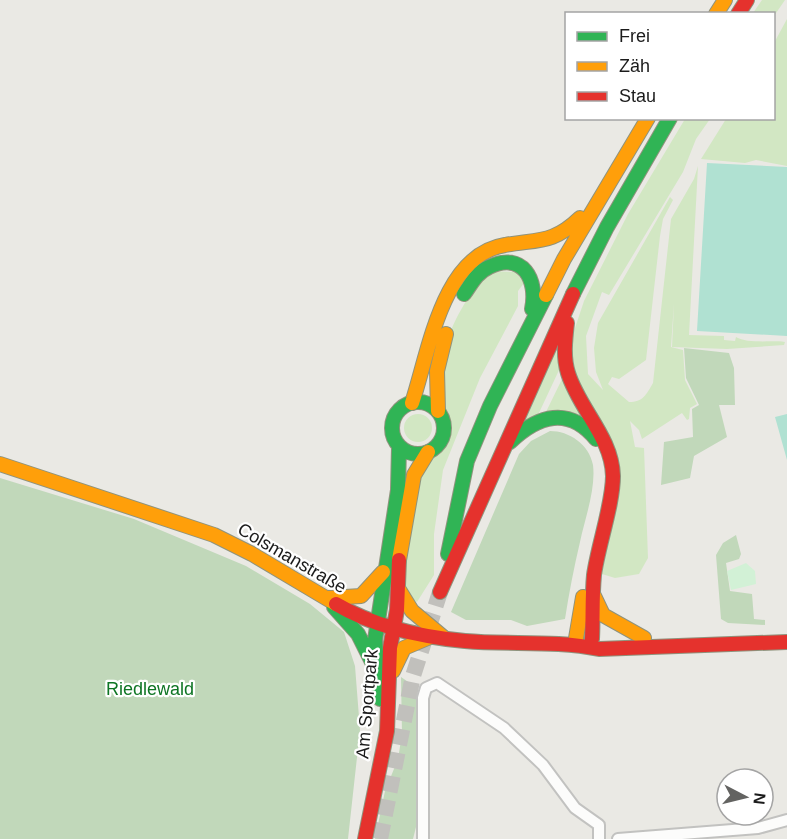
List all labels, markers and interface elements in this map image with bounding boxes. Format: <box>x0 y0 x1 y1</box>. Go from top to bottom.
legend <box>565 12 775 120</box>
text: Frei <box>619 26 650 46</box>
text: Zäh <box>619 56 650 76</box>
text: Stau <box>619 86 656 106</box>
street label: Colsmanstraße <box>234 519 350 597</box>
street label: Am Sportpark <box>352 647 382 760</box>
park label: Riedlewald <box>106 679 194 699</box>
north arrow <box>715 767 775 827</box>
text: N <box>750 792 769 806</box>

